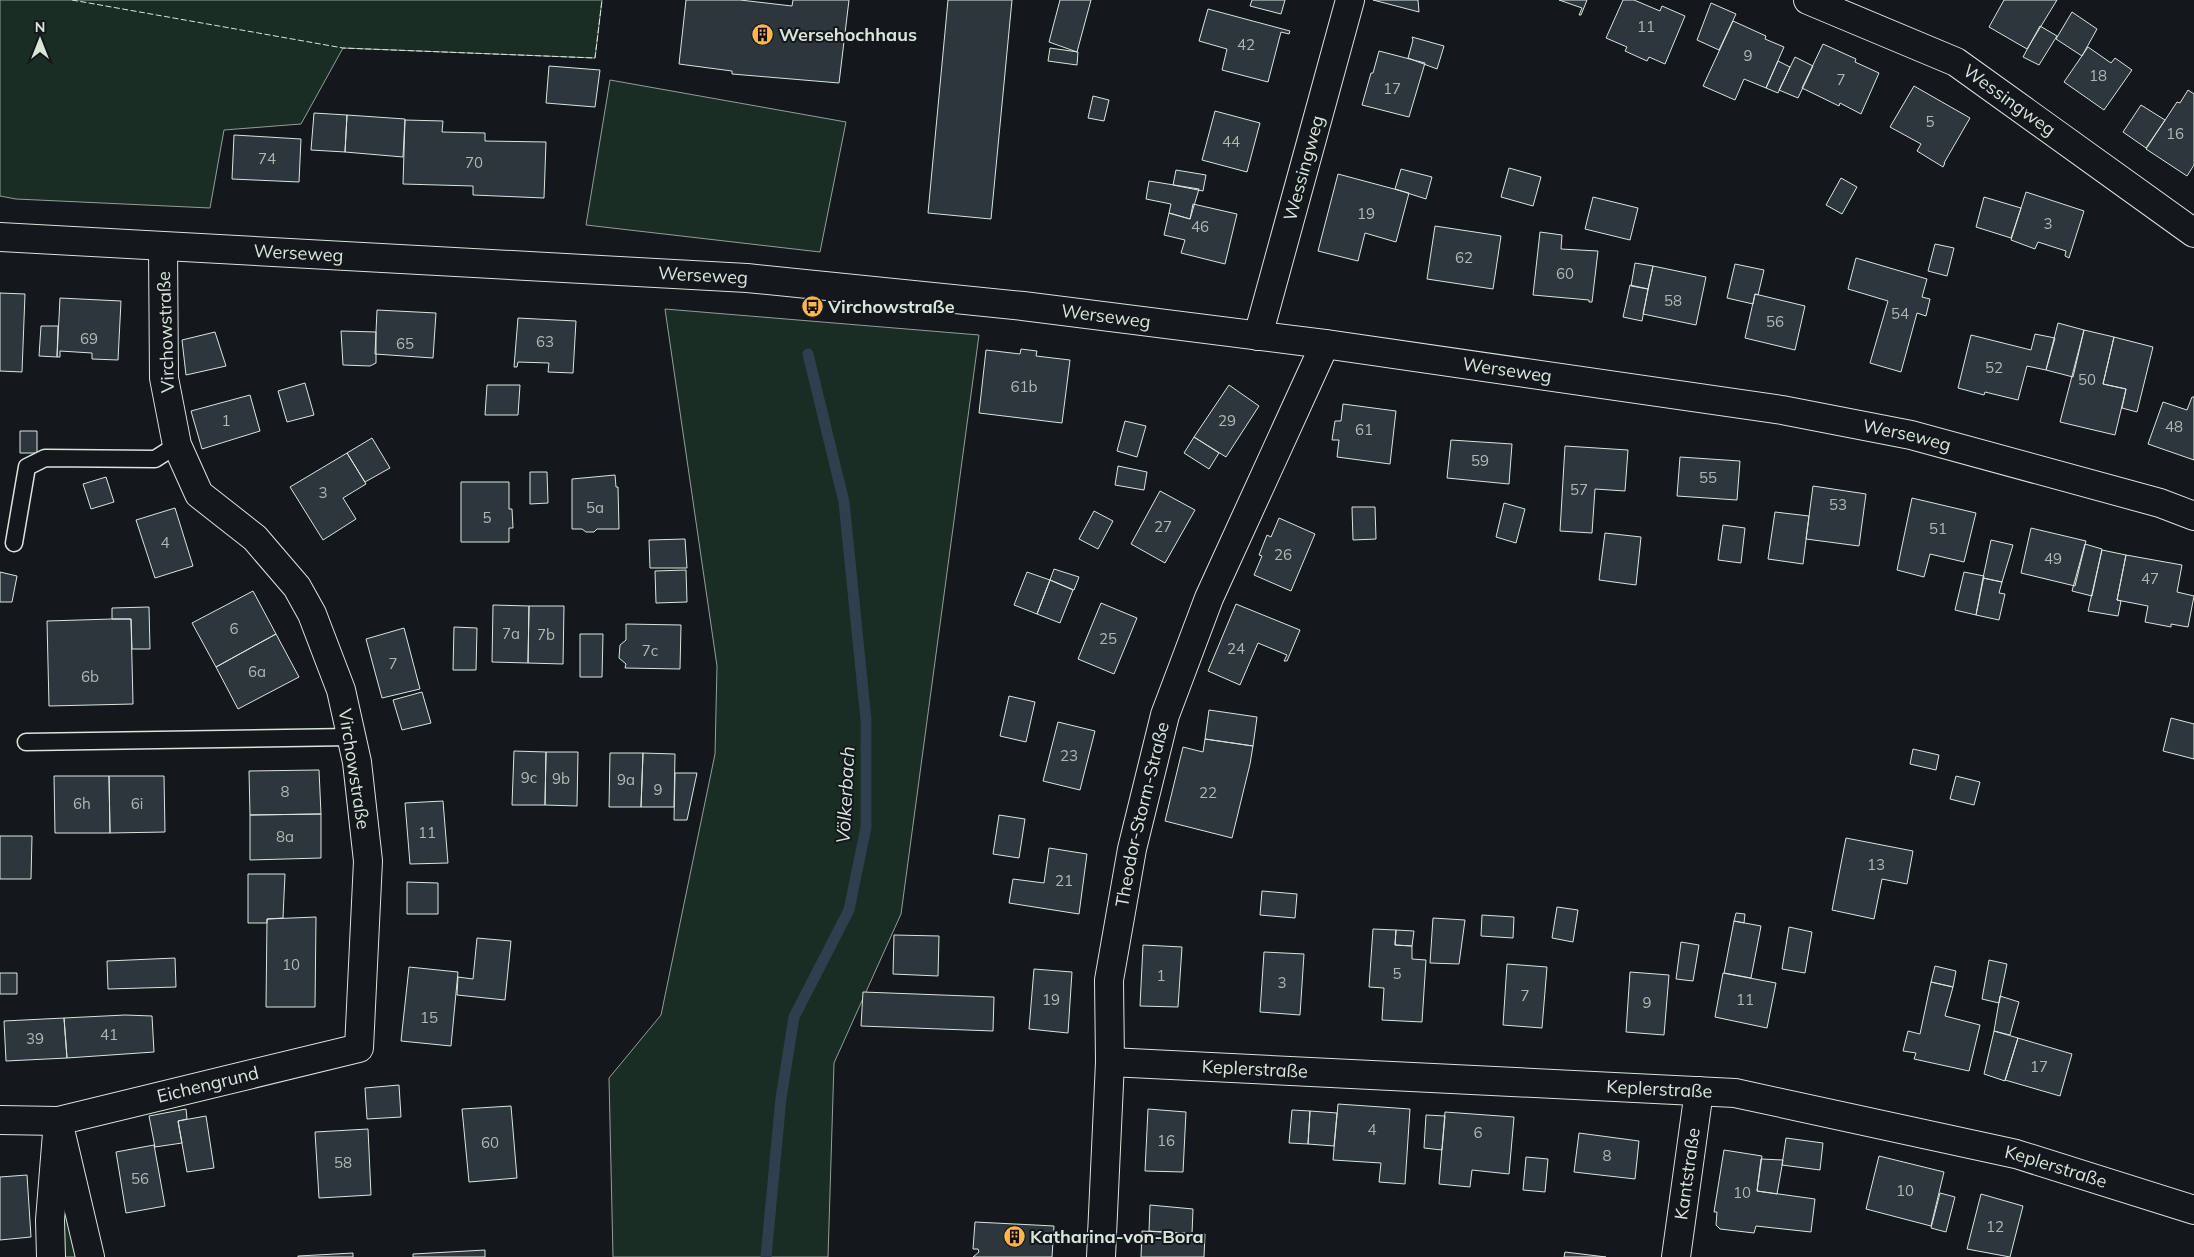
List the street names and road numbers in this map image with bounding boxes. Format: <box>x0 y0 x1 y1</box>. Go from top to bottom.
street label: Wessingweg <box>1959 59 2060 141</box>
street label: Wessingweg <box>1278 113 1329 223</box>
street label: Werseweg <box>253 239 344 267</box>
street label: Werseweg <box>657 261 749 289</box>
street label: Virchowstraße <box>152 271 179 393</box>
street label: Werseweg <box>1060 299 1152 333</box>
street label: Werseweg <box>1461 352 1553 388</box>
street label: Werseweg <box>1861 414 1954 456</box>
street label: Virchowstraße <box>334 707 375 831</box>
street label: Theodor-Storm-Straße <box>1110 719 1174 909</box>
street label: Keplerstraße <box>1201 1055 1308 1083</box>
street label: Eichengrund <box>155 1061 261 1108</box>
street label: Keplerstraße <box>1606 1075 1713 1103</box>
street label: Kantstraße <box>1669 1126 1705 1221</box>
street label: Keplerstraße <box>2003 1140 2110 1193</box>

